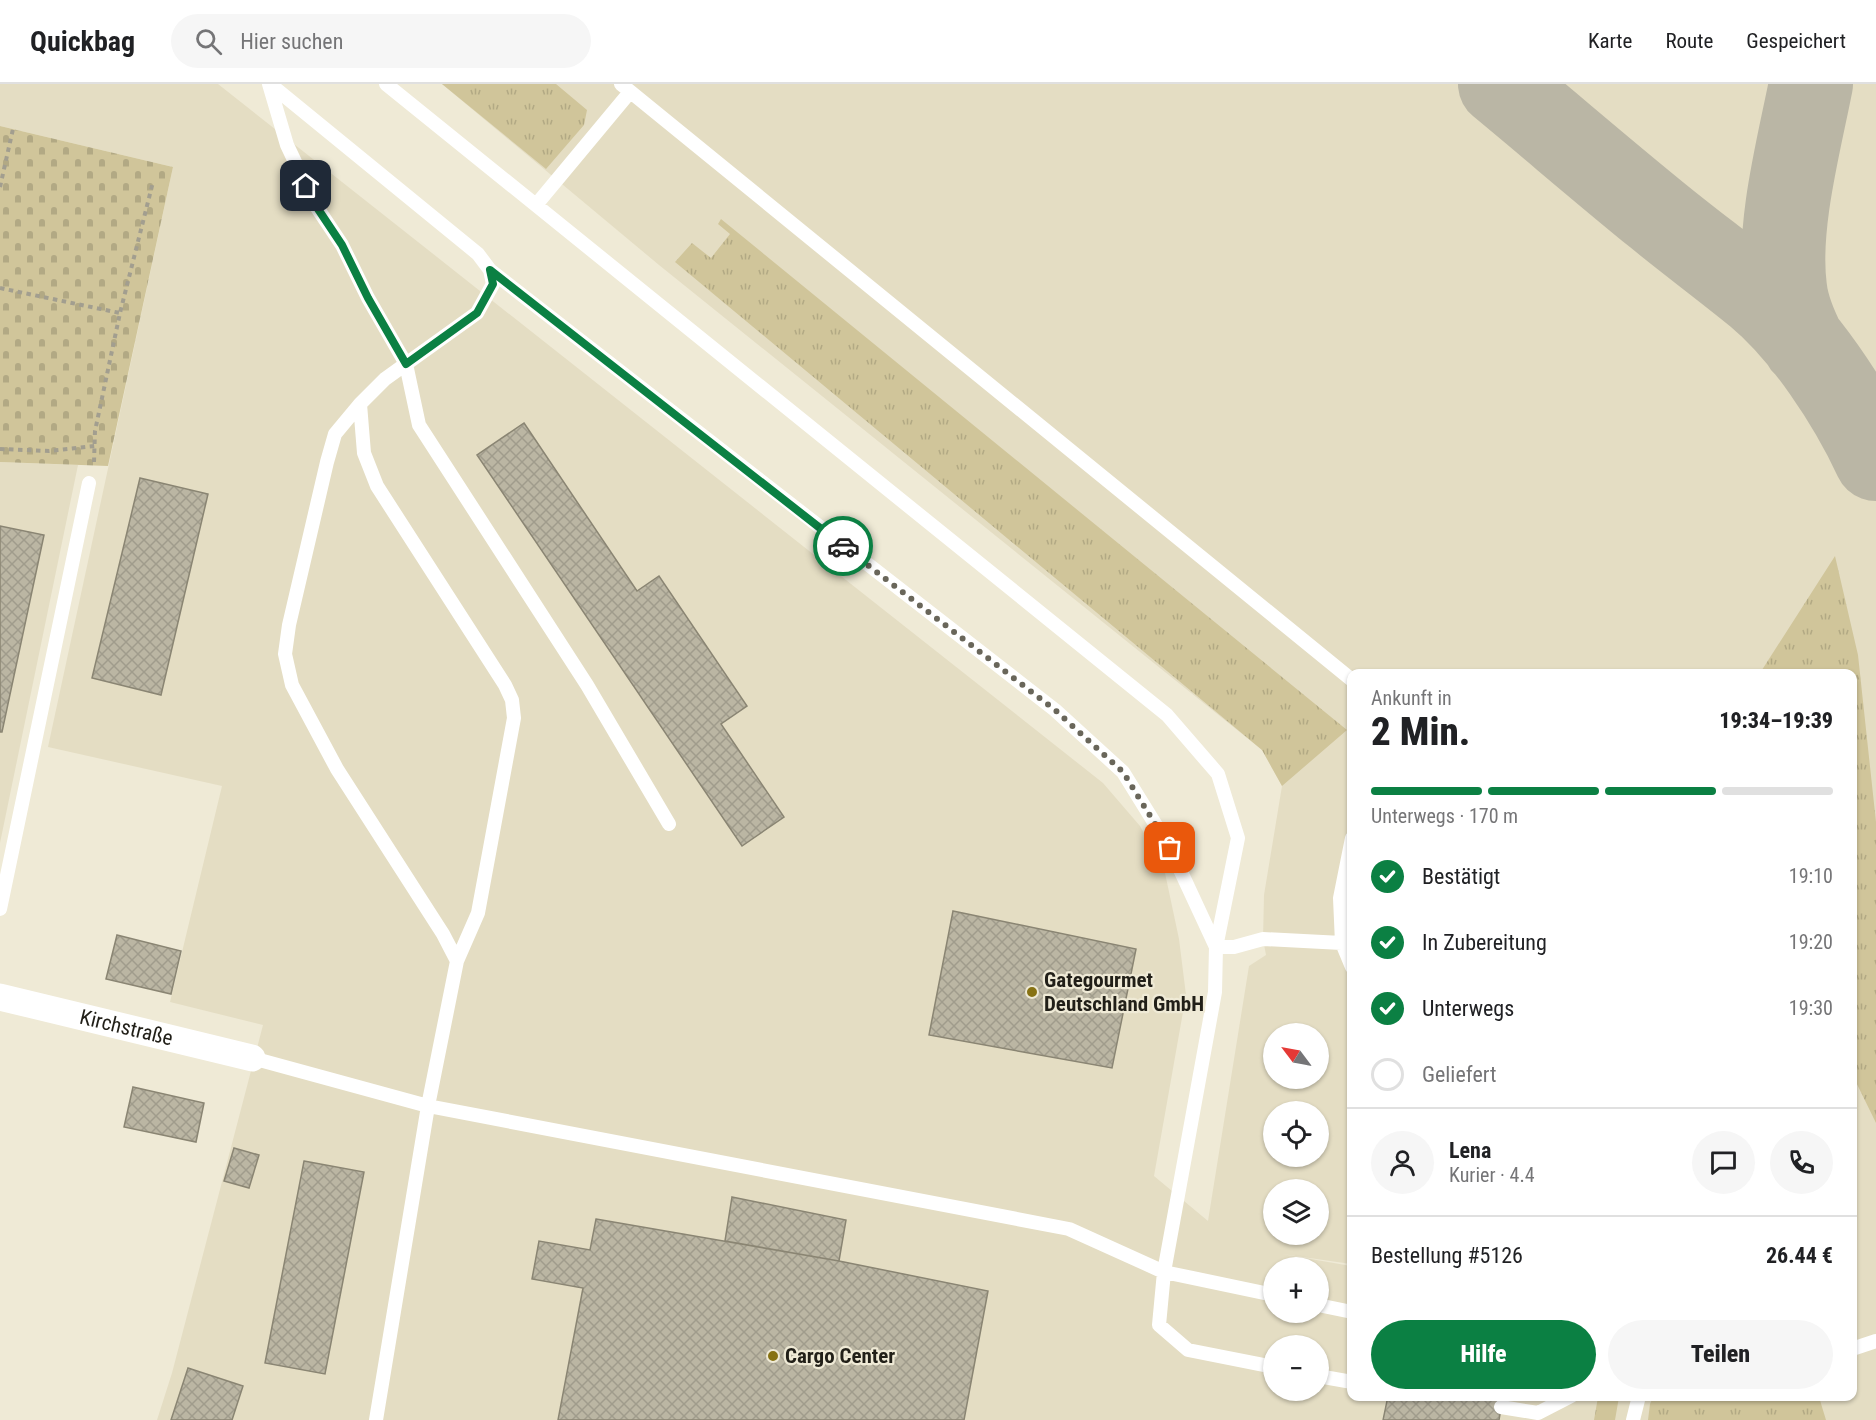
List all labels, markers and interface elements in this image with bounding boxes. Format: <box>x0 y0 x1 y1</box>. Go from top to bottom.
search box <box>171 14 591 68</box>
text: Quickbag <box>30 25 135 58</box>
icon: search <box>192 25 225 58</box>
text: Hier suchen <box>240 29 343 54</box>
text: Karte <box>1588 29 1632 53</box>
text: Route <box>1665 29 1713 53</box>
text: Gespeichert <box>1746 29 1846 53</box>
pin <box>280 160 331 211</box>
icon: home <box>289 169 322 202</box>
courier <box>813 516 873 576</box>
icon: car <box>827 530 860 563</box>
text: Ankunft in <box>1371 686 1452 710</box>
text: 19:34–19:39 <box>1719 708 1833 733</box>
text: 2 Min. <box>1371 709 1470 755</box>
text: Unterwegs · 170 m <box>1371 804 1518 828</box>
pin <box>1144 822 1195 873</box>
icon: bag <box>1153 831 1186 864</box>
icon: check <box>1371 860 1404 893</box>
text: Bestätigt <box>1422 864 1500 889</box>
text: 19:10 <box>1789 864 1833 888</box>
icon: check <box>1371 926 1404 959</box>
text: In Zubereitung <box>1422 930 1547 955</box>
text: 19:20 <box>1789 930 1833 954</box>
place label: Gategourmet Deutschland GmbH <box>1044 968 1204 1016</box>
marker: Gategourmet Deutschland GmbH <box>1025 985 1039 999</box>
icon: check <box>1371 992 1404 1025</box>
text: Unterwegs <box>1422 996 1514 1021</box>
text: 19:30 <box>1789 996 1833 1020</box>
street label: Kirchstraße <box>77 1005 176 1050</box>
north arrow <box>1263 1023 1329 1089</box>
map controls <box>1263 1023 1329 1401</box>
text: Geliefert <box>1422 1062 1497 1087</box>
button: locate <box>1263 1101 1329 1167</box>
button: person <box>1371 1131 1434 1194</box>
button: chat <box>1692 1131 1755 1194</box>
button: phone <box>1770 1131 1833 1194</box>
text: Lena <box>1449 1138 1491 1163</box>
text: Kurier · 4.4 <box>1449 1163 1535 1187</box>
button: layers <box>1263 1179 1329 1245</box>
text: Bestellung #5126 <box>1371 1243 1523 1268</box>
text: 26.44 € <box>1766 1243 1833 1268</box>
button: + <box>1263 1257 1329 1323</box>
button: Hilfe <box>1371 1320 1596 1389</box>
button: Teilen <box>1608 1320 1833 1389</box>
button: − <box>1263 1335 1329 1401</box>
place label: Cargo Center <box>785 1344 895 1368</box>
marker: Cargo Center <box>766 1349 780 1363</box>

